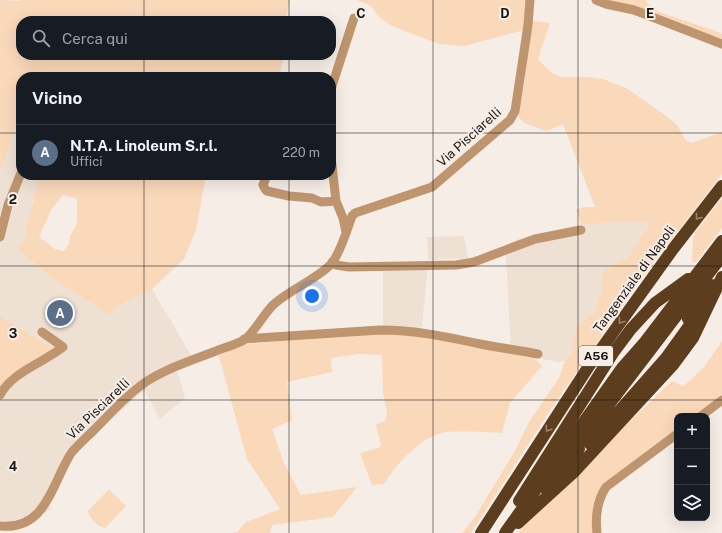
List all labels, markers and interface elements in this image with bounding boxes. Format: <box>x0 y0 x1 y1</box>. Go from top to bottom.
text: C <box>356 6 366 21</box>
text: D <box>500 6 510 21</box>
text: E <box>646 6 654 21</box>
search box <box>16 16 336 60</box>
icon: search <box>30 27 52 49</box>
text: Cerca qui <box>62 30 128 47</box>
text: Vicino <box>32 88 82 108</box>
street label: Via Pisciarelli <box>434 104 504 170</box>
text: N.T.A. Linoleum S.r.l. <box>70 137 218 154</box>
text: A <box>40 145 50 160</box>
text: 220 m <box>282 145 320 160</box>
text: Uffici <box>70 154 102 169</box>
text: 2 <box>9 192 17 207</box>
one-way arrow <box>696 212 703 219</box>
street label: Tangenziale di Napoli <box>590 223 678 335</box>
your location <box>302 286 322 306</box>
pin: A <box>47 298 73 328</box>
one-way arrow <box>619 317 626 324</box>
text: 3 <box>9 326 18 341</box>
road number: A56 <box>579 346 613 366</box>
street label: Via Pisciarelli <box>64 375 132 443</box>
map controls <box>674 413 710 521</box>
button: + <box>674 413 710 449</box>
one-way arrow <box>545 425 553 432</box>
button: − <box>674 449 710 485</box>
text: 4 <box>9 459 18 474</box>
button: layers <box>674 485 710 521</box>

